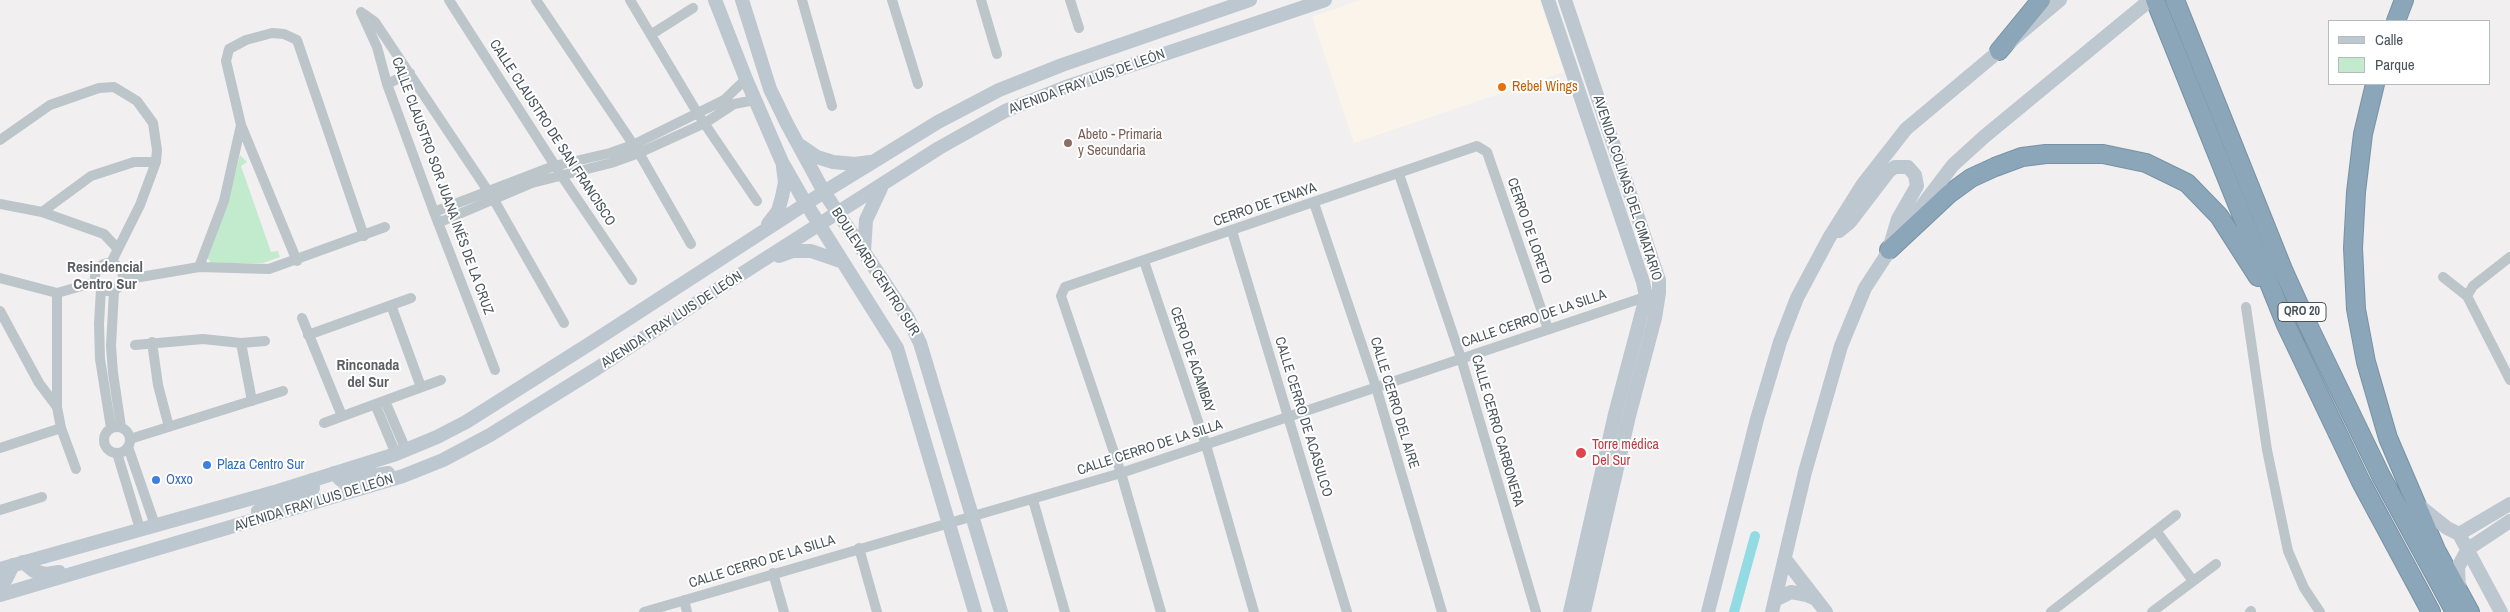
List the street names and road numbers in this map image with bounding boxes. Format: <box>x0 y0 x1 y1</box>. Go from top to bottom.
street label: CALLE CLAUSTRO DE SAN FRANCISCO <box>485 37 619 229</box>
street label: AVENIDA FRAY LUIS DE LEÓN <box>1007 46 1167 118</box>
street label: CALLE CLAUSTRO SOR JUANA INÉS DE LA CRUZ <box>388 55 496 317</box>
street label: AVENIDA COLINAS DEL CIMATARIO <box>1589 93 1665 283</box>
street label: CERRO DE LORETO <box>1503 176 1555 286</box>
street label: CERRO DE TENAYA <box>1211 179 1319 231</box>
street label: BOULEVARD CENTRO SUR <box>827 205 923 339</box>
street label: AVENIDA FRAY LUIS DE LEÓN <box>598 268 746 372</box>
street label: CALLE CERRO DE LA SILLA <box>1459 286 1609 352</box>
road number: QRO 20 <box>2278 302 2326 322</box>
street label: CERO DE ACAMBAY <box>1166 305 1218 415</box>
street label: CALLE CERRO DE ACASULCO <box>1271 335 1335 499</box>
street label: CALLE CERRO DEL AIRE <box>1366 335 1422 471</box>
street label: CALLE CERRO CARBONERA <box>1467 353 1527 509</box>
street label: CALLE CERRO DE LA SILLA <box>1075 417 1225 479</box>
street label: AVENIDA FRAY LUIS DE LEÓN <box>233 471 395 535</box>
street label: CALLE CERRO DE LA SILLA <box>687 532 837 592</box>

